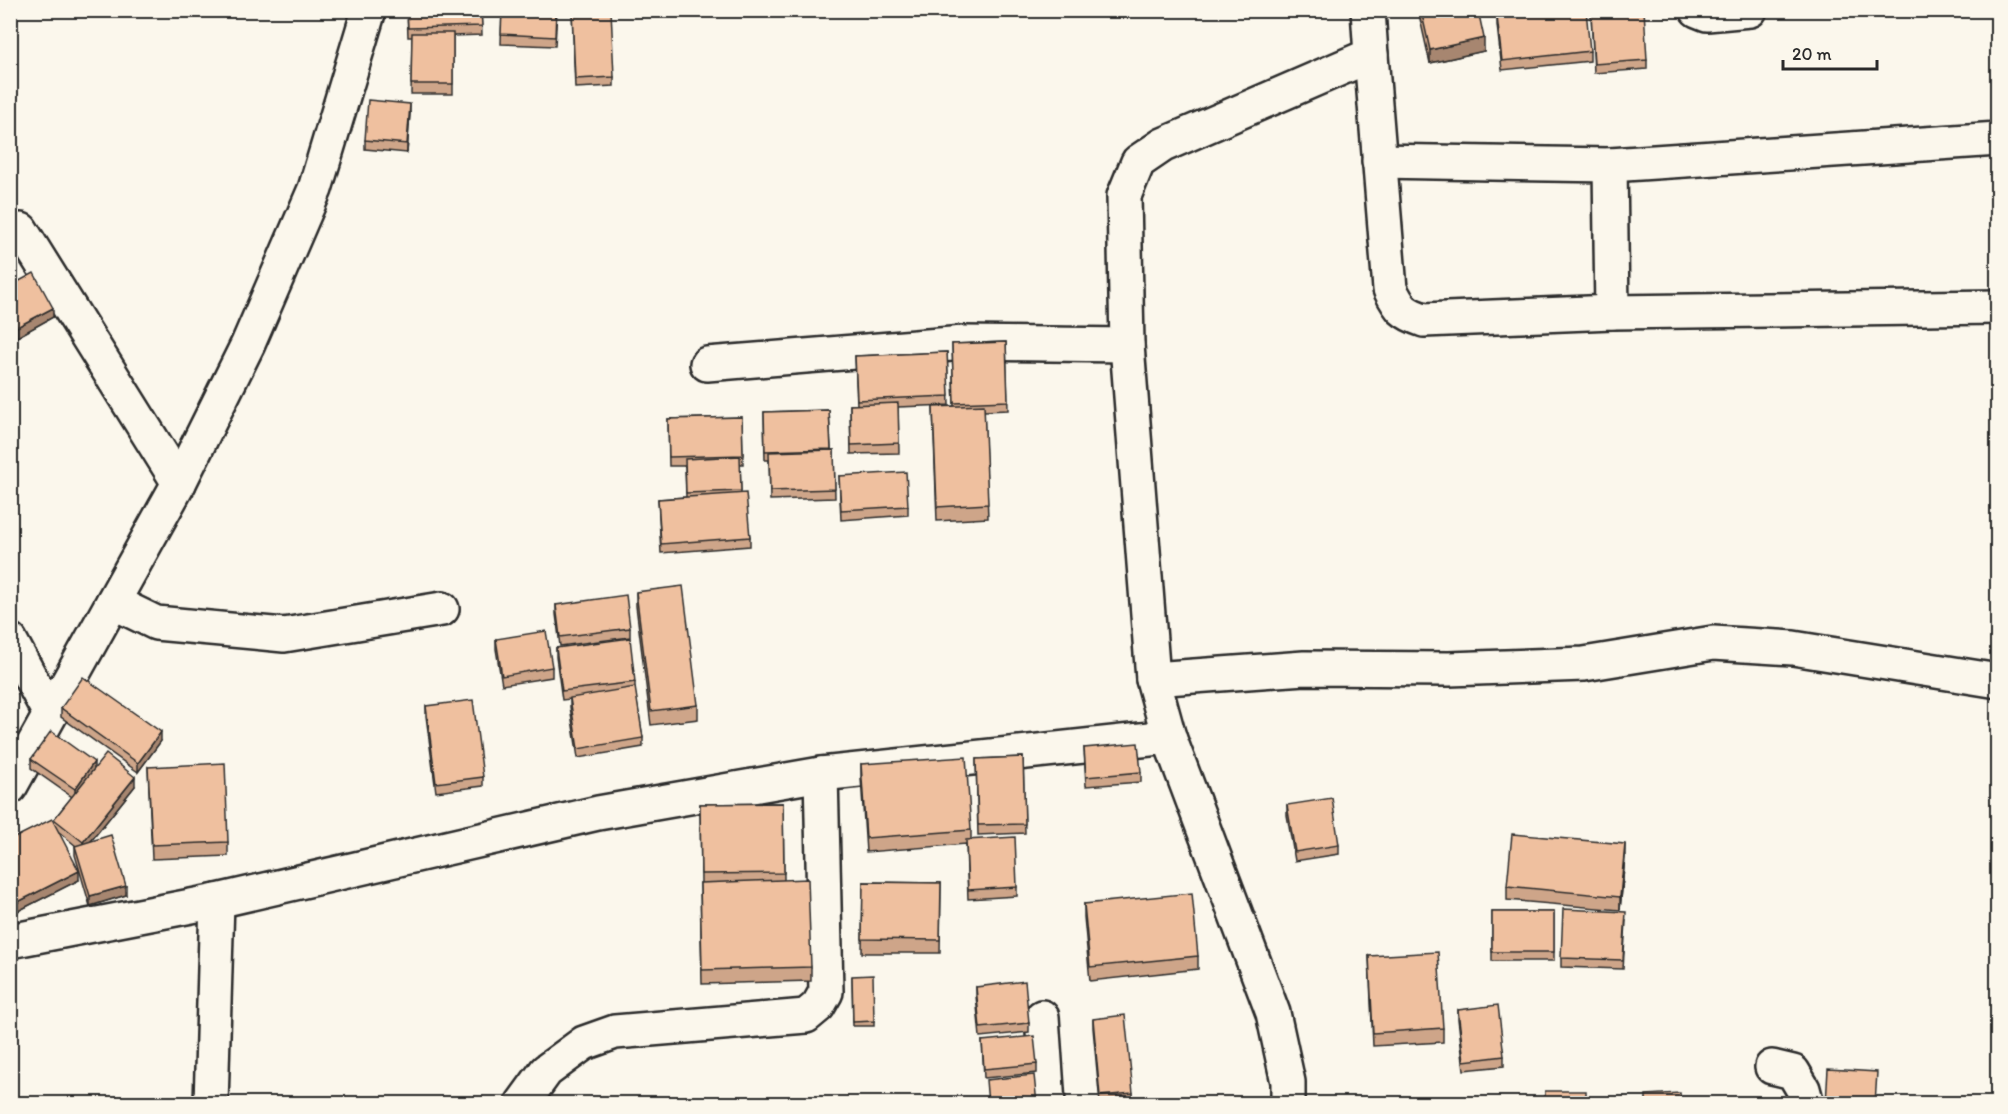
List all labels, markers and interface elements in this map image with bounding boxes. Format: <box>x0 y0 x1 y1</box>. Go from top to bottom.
scale bar <box>1783 33 1878 71</box>
text: 20 m <box>1792 43 1832 65</box>

